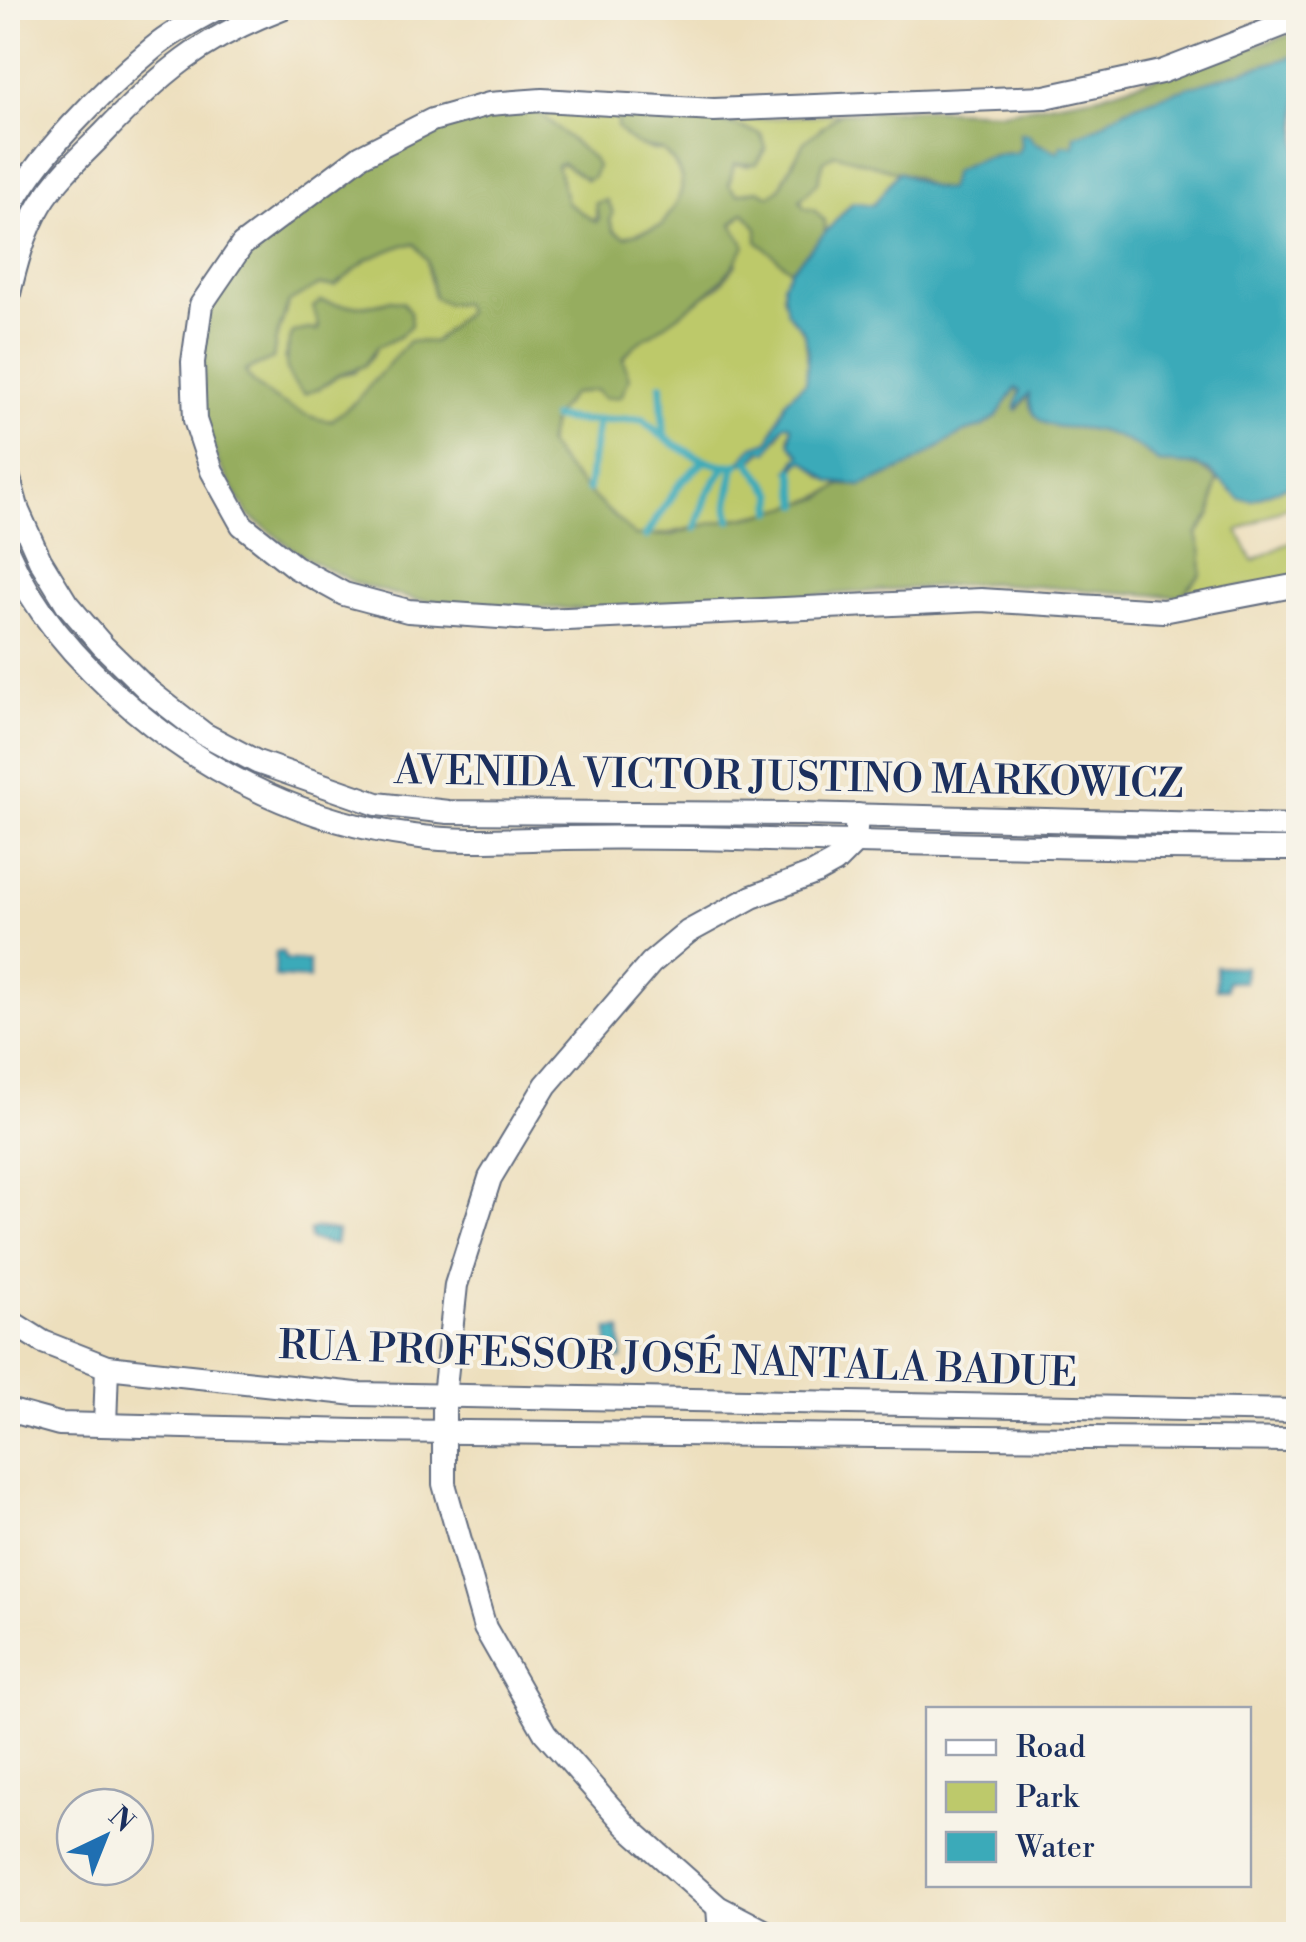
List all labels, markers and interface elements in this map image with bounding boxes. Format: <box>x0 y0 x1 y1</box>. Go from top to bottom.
street label: AVENIDA VICTOR JUSTINO MARKOWICZ <box>393 746 1184 810</box>
street label: RUA PROFESSOR JOSÉ NANTALA BADUE <box>278 1318 1078 1399</box>
legend <box>926 1707 1251 1887</box>
text: Road <box>1016 1729 1086 1767</box>
text: Park <box>1016 1779 1080 1817</box>
north arrow <box>55 1787 155 1887</box>
text: N <box>101 1799 141 1840</box>
text: Water <box>1015 1829 1095 1867</box>

